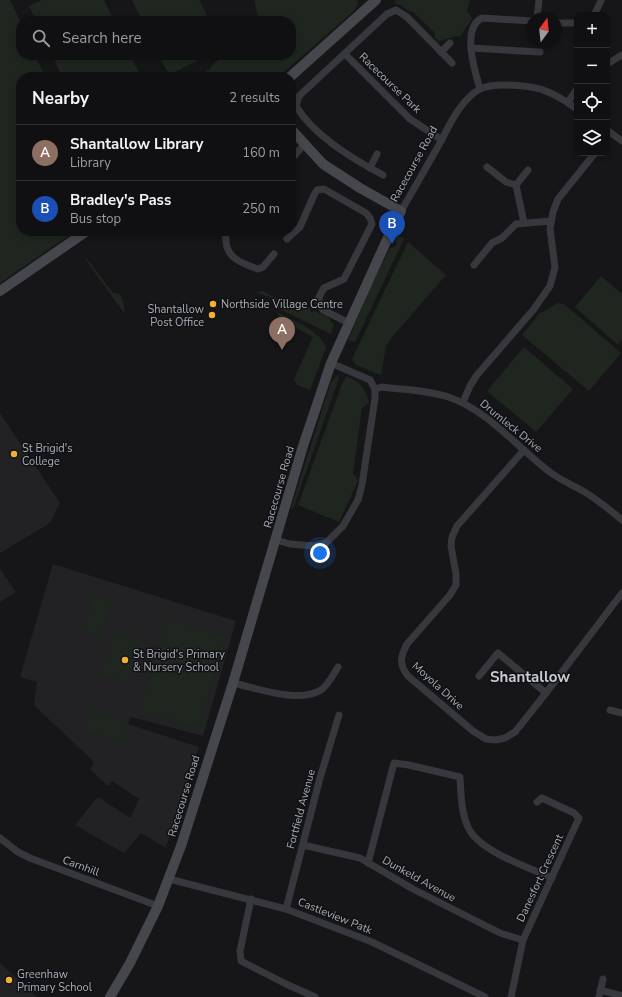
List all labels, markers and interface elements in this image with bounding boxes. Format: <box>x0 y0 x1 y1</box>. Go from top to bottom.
north arrow <box>526 12 562 48</box>
map controls <box>574 12 610 156</box>
button: + <box>574 12 610 48</box>
search box <box>16 16 296 60</box>
icon: search <box>30 27 52 49</box>
text: Search here <box>62 28 142 48</box>
button: − <box>574 48 610 84</box>
street label: Racecourse Park <box>356 49 425 117</box>
button: locate <box>574 84 610 120</box>
text: Nearby <box>32 87 89 110</box>
text: 2 results <box>229 89 280 107</box>
button: layers <box>574 120 610 156</box>
street label: Racecourse Road <box>387 123 441 205</box>
text: Shantallow Library <box>70 134 204 154</box>
text: A <box>40 144 50 162</box>
text: 160 m <box>242 144 280 162</box>
text: Library <box>70 154 111 172</box>
text: Bradley's Pass <box>70 190 171 210</box>
text: B <box>41 200 49 218</box>
text: 250 m <box>242 200 280 218</box>
text: Bus stop <box>70 210 121 228</box>
pin: B <box>379 211 405 244</box>
place label: Northside Village Centre <box>221 297 343 312</box>
marker: Northside Village Centre <box>208 299 218 309</box>
place label: Shantallow Post Office <box>147 302 204 330</box>
marker: Shantallow Post Office <box>207 310 217 320</box>
pin: A <box>269 317 295 350</box>
street label: Drumleck Drive <box>477 396 545 456</box>
place label: St Brigid's College <box>22 441 72 469</box>
street label: Racecourse Road <box>260 444 298 530</box>
marker: St Brigid's College <box>9 449 19 459</box>
your location <box>310 543 330 563</box>
place label: St Brigid's Primary & Nursery School <box>133 647 225 675</box>
marker: St Brigid's Primary & Nursery School <box>120 655 130 665</box>
street label: Moyola Drive <box>409 659 467 713</box>
district label: Shantallow <box>490 667 570 687</box>
street label: Racecourse Road <box>164 753 204 839</box>
street label: Fortfield Avenue <box>283 767 319 851</box>
street label: Danesfort Crescent <box>513 832 567 924</box>
street label: Carnhill <box>60 852 102 880</box>
street label: Dunkeld Avenue <box>380 853 458 905</box>
street label: Castleview Patk <box>296 894 375 938</box>
place label: Greenhaw Primary School <box>17 967 93 995</box>
marker: Greenhaw Primary School <box>4 975 14 985</box>

